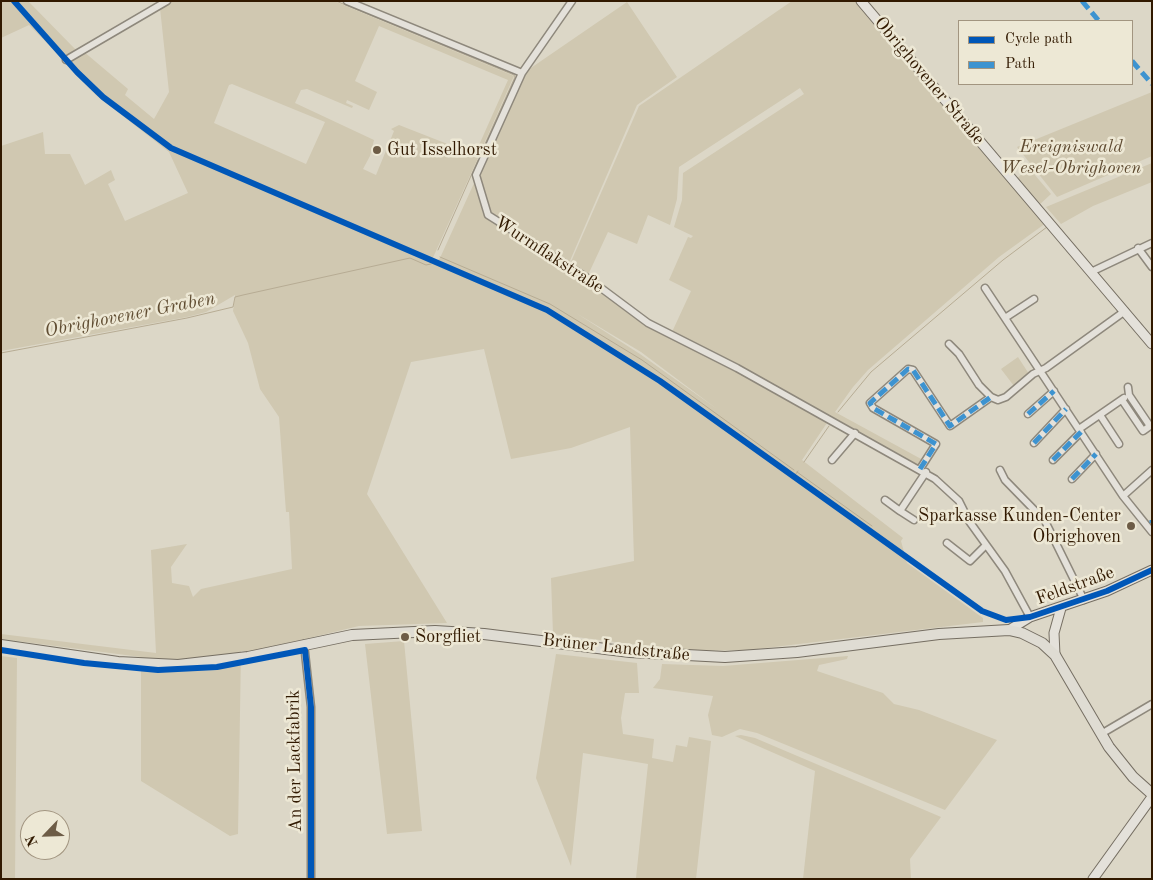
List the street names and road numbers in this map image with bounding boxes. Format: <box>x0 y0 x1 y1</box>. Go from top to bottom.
street label: Obrighovener Straße <box>869 13 989 149</box>
street label: Wurmflakstraße <box>490 212 608 298</box>
street label: Feldstraße <box>1033 562 1117 610</box>
street label: Brüner Landstraße <box>541 630 691 666</box>
street label: An der Lackfabrik <box>283 690 307 832</box>

